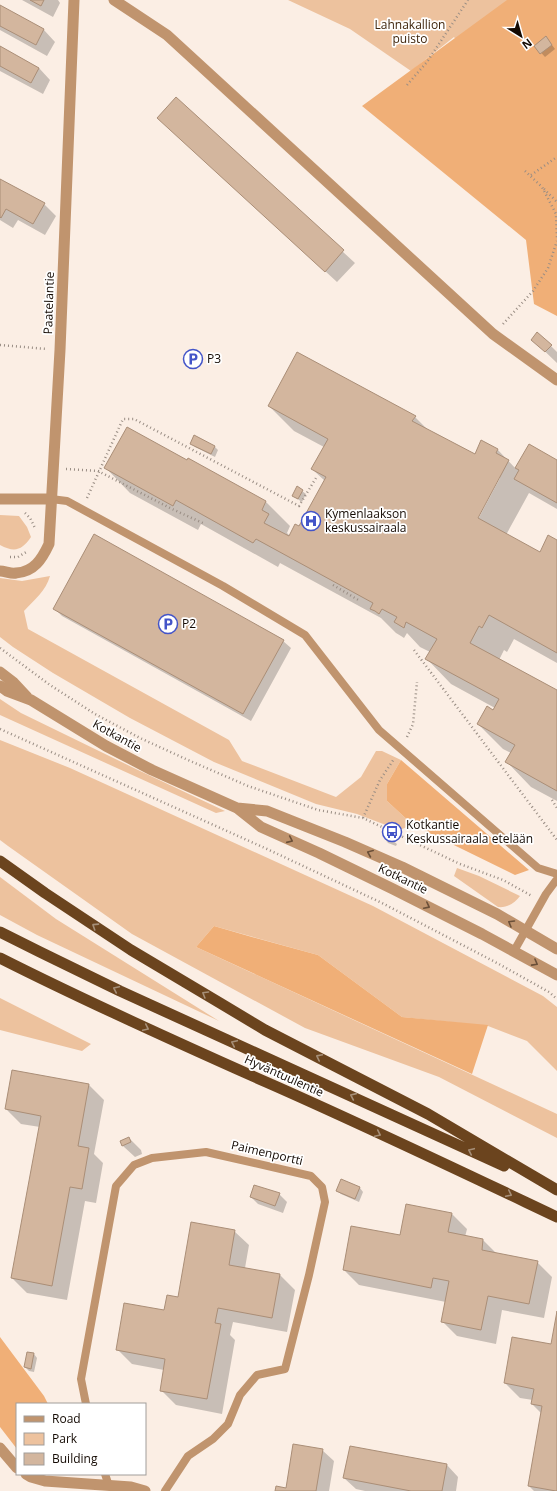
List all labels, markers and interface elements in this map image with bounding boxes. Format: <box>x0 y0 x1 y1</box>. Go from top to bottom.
park label: Lahnakallion puisto <box>375 16 445 47</box>
north arrow <box>501 16 541 56</box>
text: N <box>519 36 535 53</box>
street label: Paatelantie <box>39 271 58 335</box>
parking icon: P3 <box>182 348 204 370</box>
place label: P3 <box>207 350 221 367</box>
place label: Kymenlaakson keskussairaala <box>325 505 407 536</box>
hospital icon: Kymenlaakson keskussairaala <box>300 510 322 532</box>
parking icon: P2 <box>157 613 179 635</box>
place label: P2 <box>182 615 196 632</box>
street label: Kotkantie <box>90 715 145 756</box>
place label: Kotkantie Keskussairaala etelään <box>406 816 533 847</box>
bus stop icon: Kotkantie Keskussairaala etelään <box>381 821 403 843</box>
one-way arrow <box>286 835 293 843</box>
one-way arrow <box>366 849 373 857</box>
street label: Kotkantie <box>376 859 431 898</box>
one-way arrow <box>423 901 431 909</box>
one-way arrow <box>508 920 515 927</box>
one-way arrow <box>92 924 99 931</box>
one-way arrow <box>531 958 539 966</box>
one-way arrow <box>113 986 120 994</box>
one-way arrow <box>202 992 209 999</box>
one-way arrow <box>142 1023 150 1031</box>
one-way arrow <box>231 1039 238 1047</box>
street label: Hyväntuulentie <box>242 1050 327 1101</box>
one-way arrow <box>316 1054 323 1062</box>
one-way arrow <box>349 1093 357 1101</box>
one-way arrow <box>374 1129 381 1137</box>
street label: Paimenportti <box>230 1136 305 1169</box>
one-way arrow <box>468 1147 475 1155</box>
one-way arrow <box>504 1189 512 1197</box>
legend <box>16 1403 146 1475</box>
text: Road <box>52 1410 81 1427</box>
text: Park <box>52 1430 78 1447</box>
text: Building <box>52 1450 98 1467</box>

